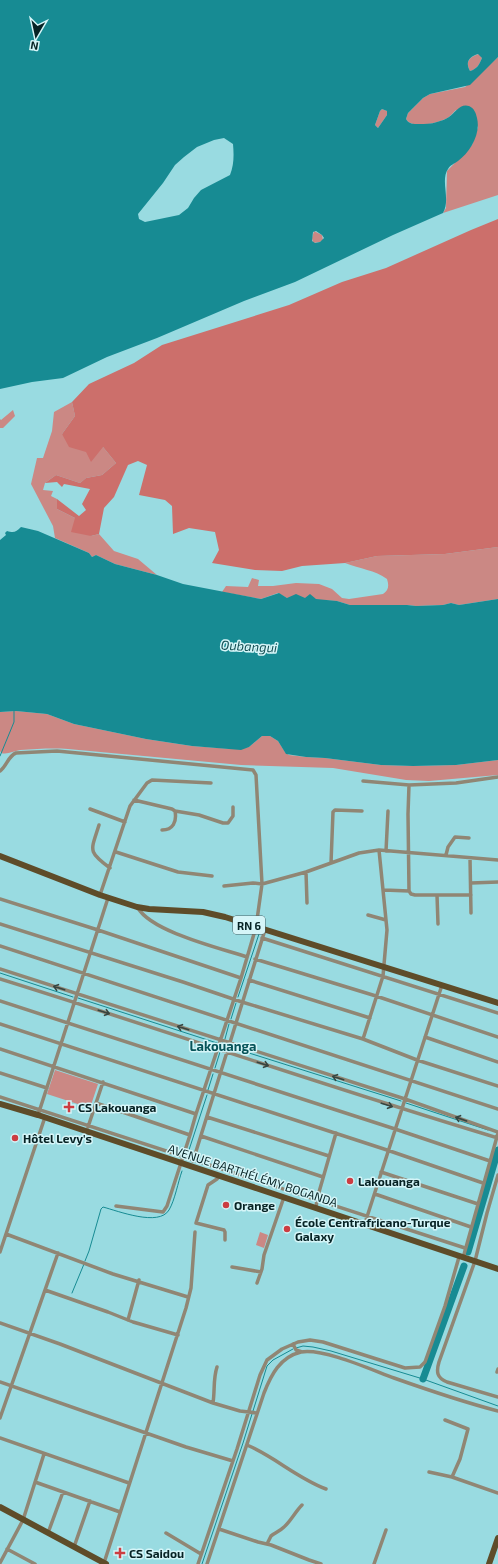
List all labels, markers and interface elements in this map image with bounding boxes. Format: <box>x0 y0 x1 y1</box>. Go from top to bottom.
north arrow <box>16 16 56 56</box>
text: N <box>29 39 39 53</box>
water label: Oubangui <box>220 637 278 655</box>
road number: RN 6 <box>233 916 265 934</box>
one-way arrow <box>54 984 66 992</box>
one-way arrow <box>97 1009 110 1016</box>
one-way arrow <box>177 1024 190 1031</box>
district label: Lakouanga <box>190 1038 256 1054</box>
one-way arrow <box>257 1061 270 1068</box>
one-way arrow <box>331 1074 344 1081</box>
place label: CS Lakouanga <box>78 1100 157 1114</box>
marker: CS Lakouanga <box>63 1101 75 1113</box>
one-way arrow <box>380 1102 393 1109</box>
one-way arrow <box>456 1114 468 1122</box>
place label: Hôtel Levy's <box>23 1131 92 1146</box>
marker: Hôtel Levy's <box>10 1133 20 1143</box>
street label: AVENUE BARTHÉLÉMY BOGANDA <box>166 1141 340 1209</box>
place label: Lakouanga <box>358 1174 420 1188</box>
marker: Lakouanga <box>345 1176 355 1186</box>
place label: Orange <box>234 1198 275 1212</box>
marker: Orange <box>221 1200 231 1210</box>
place label: École Centrafricano-Turque Galaxy <box>295 1215 451 1244</box>
marker: École Centrafricano-Turque Galaxy <box>282 1224 292 1234</box>
place label: CS Saidou <box>129 1546 184 1560</box>
marker: CS Saidou <box>114 1547 126 1559</box>

